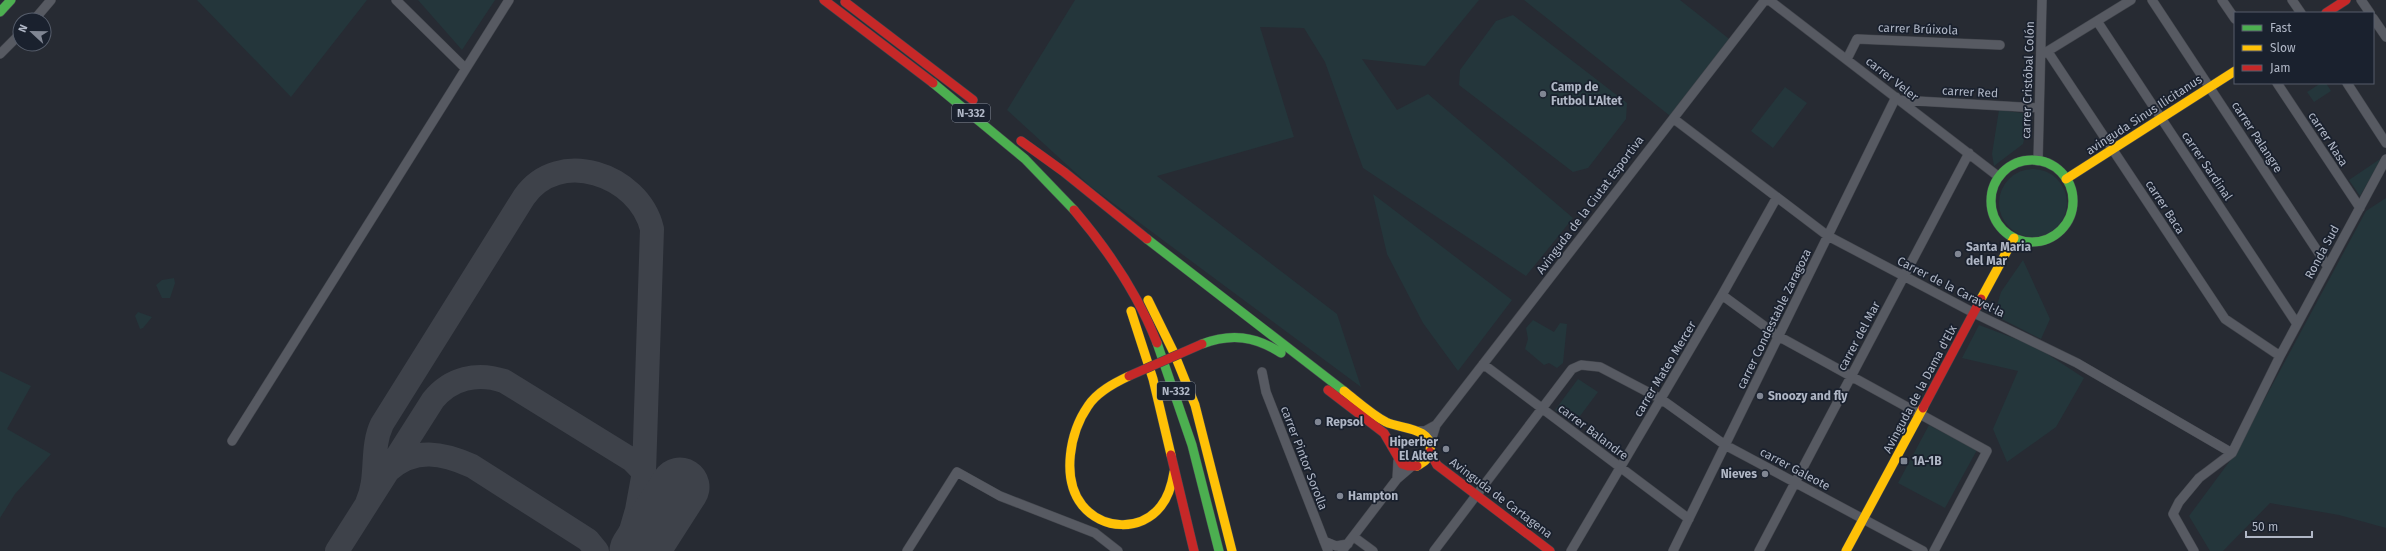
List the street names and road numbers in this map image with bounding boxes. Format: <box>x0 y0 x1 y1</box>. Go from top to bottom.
street label: carrer Brúixola <box>1878 21 1958 37</box>
street label: carrer Cristóbal Colón <box>2019 21 2037 139</box>
street label: carrer Veler <box>1863 54 1921 104</box>
street label: avinguda Sinus Ilicitanus <box>2083 72 2205 158</box>
street label: carrer Red <box>1942 84 1998 100</box>
street label: carrer Palangre <box>2229 99 2285 175</box>
road number: N-332 <box>952 104 990 122</box>
street label: carrer Nasa <box>2305 109 2351 169</box>
street label: carrer Sardinal <box>2179 129 2236 204</box>
street label: Avinguda de la Ciutat Esportiva <box>1533 133 1647 277</box>
street label: carrer Baca <box>2142 177 2188 237</box>
street label: Ronda Sud <box>2302 223 2342 281</box>
street label: carrer Condestable Zaragoza <box>1734 247 1814 391</box>
street label: Carrer de la Caravel·la <box>1895 254 2007 320</box>
street label: carrer del Mar <box>1835 299 1883 373</box>
street label: carrer Mateo Mercer <box>1631 318 1699 419</box>
street label: Avinguda de la Dama d'Elx <box>1880 322 1960 455</box>
road number: N-332 <box>1157 382 1195 400</box>
street label: carrer Balandre <box>1555 401 1631 463</box>
street label: carrer Pintor Sorolla <box>1278 404 1330 512</box>
street label: carrer Galeote <box>1758 445 1832 493</box>
street label: Avinguda de Cartagena <box>1447 455 1555 541</box>

